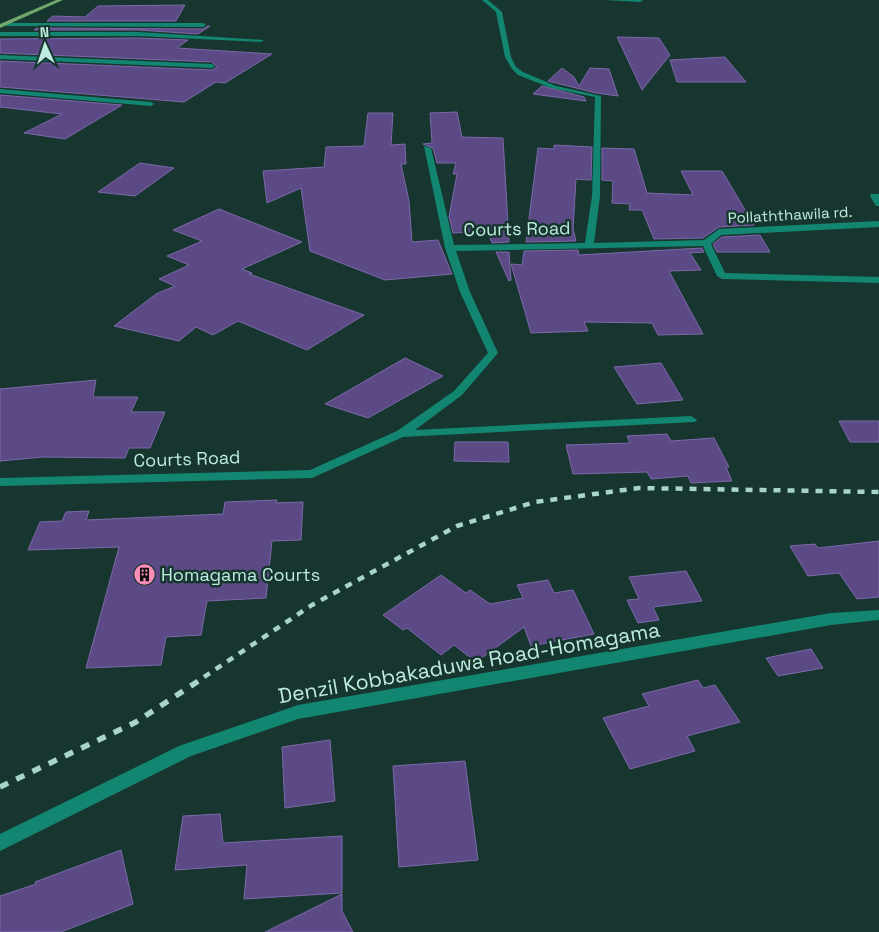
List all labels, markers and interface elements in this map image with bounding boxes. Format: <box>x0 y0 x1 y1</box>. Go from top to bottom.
north arrow <box>20 20 70 70</box>
text: N <box>39 23 49 41</box>
street label: Pollaththawila rd. <box>727 202 853 227</box>
street label: Courts Road <box>463 216 571 241</box>
street label: Courts Road <box>133 445 241 472</box>
building icon: Homagama Courts <box>133 563 157 587</box>
place label: Homagama Courts <box>161 563 320 586</box>
street label: Denzil Kobbakaduwa Road-Homagama <box>276 616 662 709</box>

